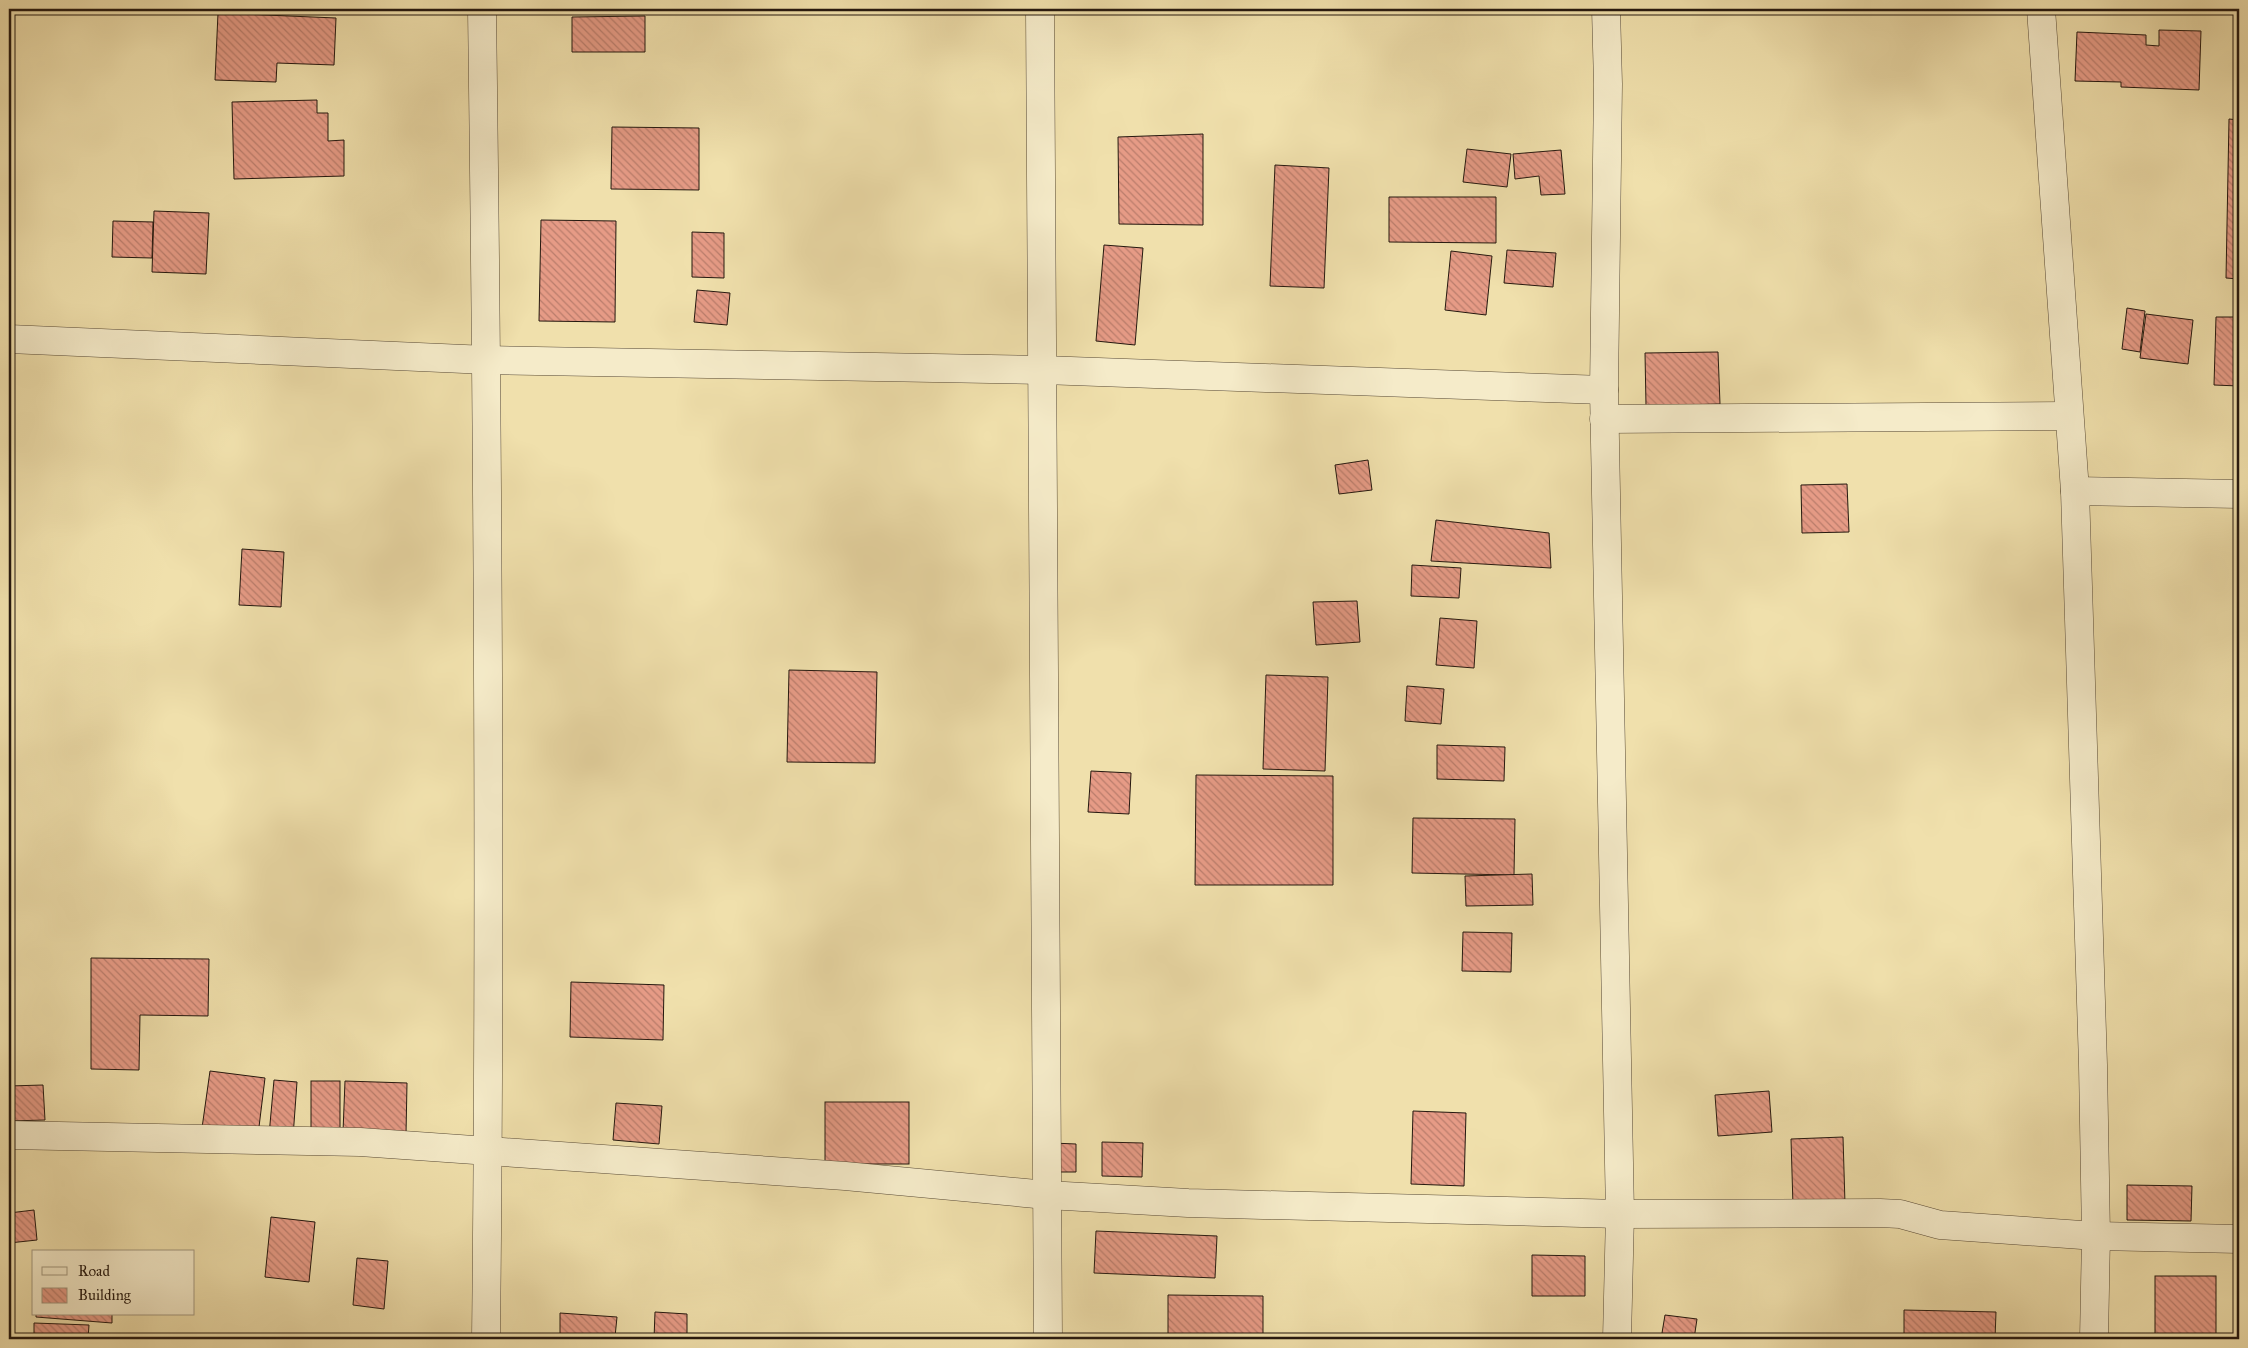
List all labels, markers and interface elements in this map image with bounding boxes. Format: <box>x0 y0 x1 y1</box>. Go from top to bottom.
legend <box>32 1250 195 1316</box>
text: Road <box>78 1262 110 1280</box>
text: Building <box>78 1286 132 1304</box>

